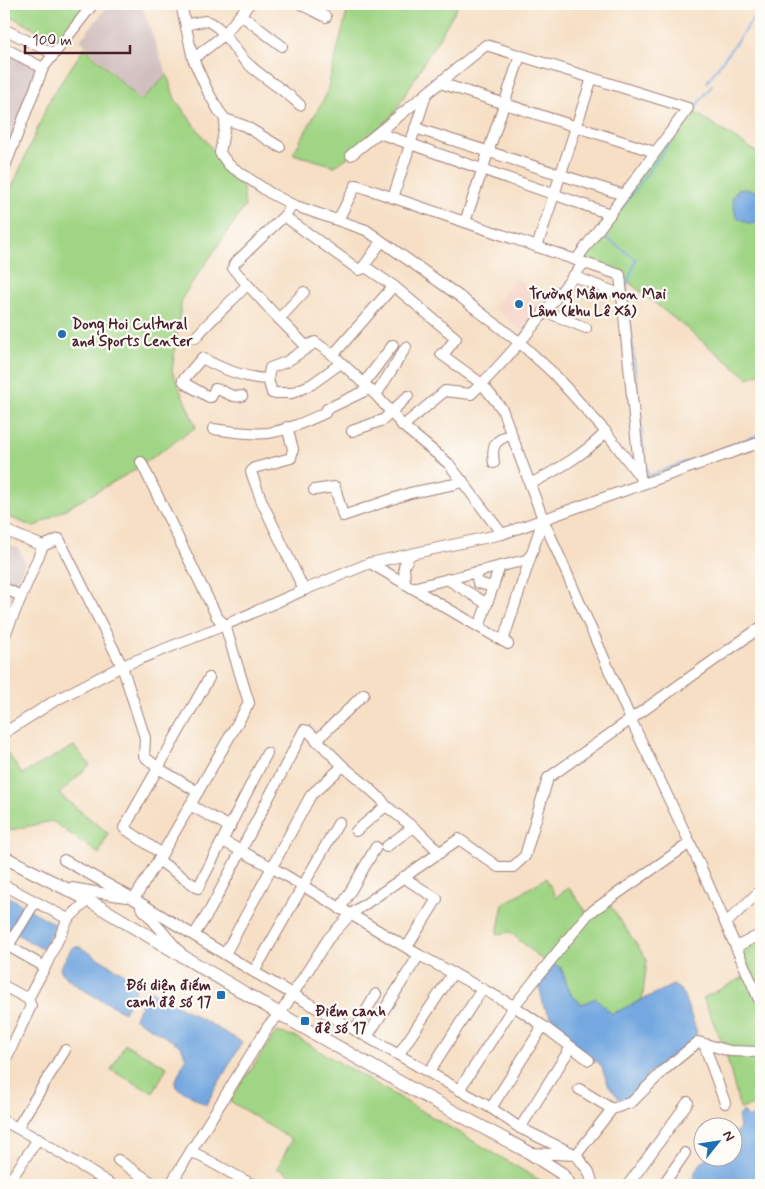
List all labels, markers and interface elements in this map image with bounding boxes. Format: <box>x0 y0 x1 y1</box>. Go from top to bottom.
scale bar <box>25 22 130 54</box>
text: 100 m <box>32 31 72 51</box>
place label: Trường Mầm non Mai Lâm (khu Lê Xá) <box>529 285 667 322</box>
marker: Trường Mầm non Mai Lâm (khu Lê Xá) <box>513 298 525 310</box>
place label: Dong Hoi Cultural and Sports Center <box>72 315 193 352</box>
marker: Dong Hoi Cultural and Sports Center <box>56 328 68 340</box>
place label: Đối diện điếm canh đê số 17 <box>126 976 211 1013</box>
marker: Đối diện điếm canh đê số 17 <box>215 989 227 1001</box>
place label: Điếm canh đê số 17 <box>315 1002 386 1039</box>
marker: Điếm canh đê số 17 <box>299 1015 311 1027</box>
north arrow <box>692 1116 742 1166</box>
text: N <box>718 1127 739 1145</box>

